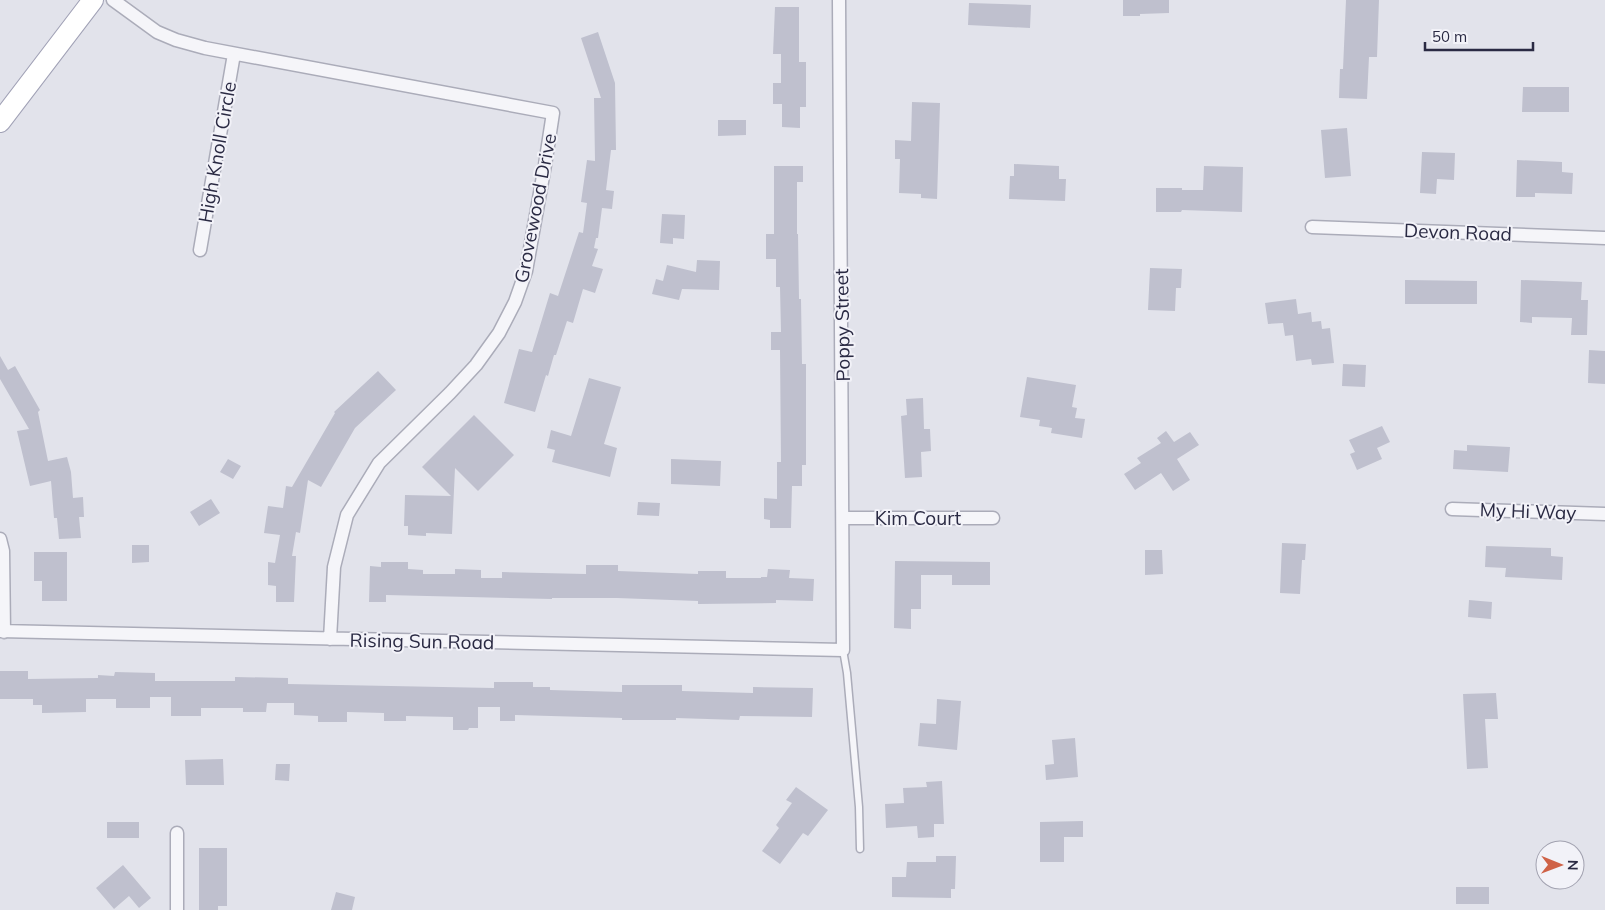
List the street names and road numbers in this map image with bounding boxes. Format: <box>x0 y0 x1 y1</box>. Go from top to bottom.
street label: High Knoll Circle <box>193 79 241 225</box>
street label: Grovewood Drive <box>509 131 561 285</box>
street label: Devon Road <box>1404 218 1512 246</box>
street label: Poppy Street <box>829 268 855 382</box>
street label: My Hi Way <box>1479 497 1577 525</box>
street label: Kim Court <box>875 506 962 530</box>
street label: Rising Sun Road <box>349 628 495 654</box>

